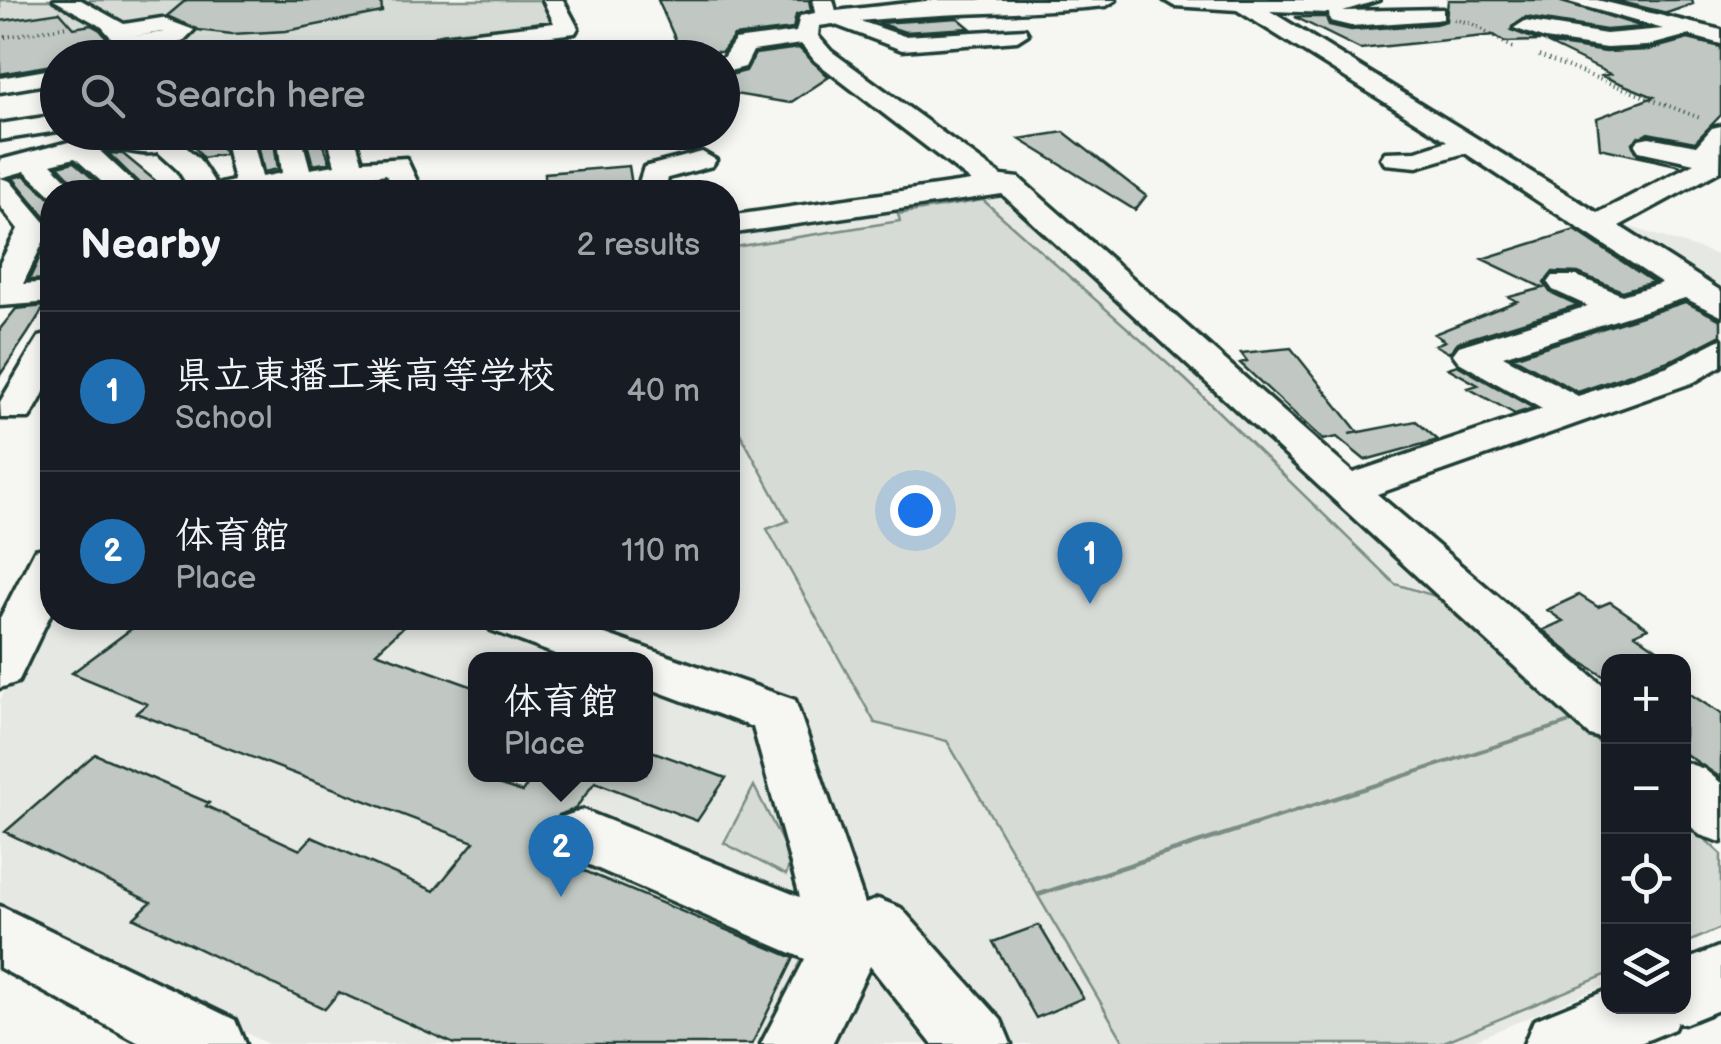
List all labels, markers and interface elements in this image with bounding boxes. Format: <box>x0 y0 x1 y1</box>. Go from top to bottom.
search box <box>40 40 740 150</box>
icon: search <box>75 68 130 123</box>
text: Search here <box>155 73 366 118</box>
text: Nearby <box>80 220 220 271</box>
text: 2 results <box>576 226 700 265</box>
text: 県立東播工業高等学校 <box>175 354 555 399</box>
text: 1 <box>106 372 119 411</box>
text: 40 m <box>627 372 700 411</box>
text: School <box>175 399 273 438</box>
your location <box>890 485 941 536</box>
text: 体育館 <box>175 514 289 559</box>
pin: 1 <box>1058 522 1122 604</box>
text: 2 <box>103 532 122 571</box>
text: 110 m <box>621 532 700 571</box>
text: Place <box>175 559 256 598</box>
popup <box>468 652 653 782</box>
map controls <box>1601 654 1691 1014</box>
button: + <box>1601 654 1691 744</box>
text: 体育館 <box>503 680 618 725</box>
text: Place <box>503 725 585 764</box>
button: − <box>1601 744 1691 834</box>
pin: 2 <box>528 814 594 897</box>
button: locate <box>1601 834 1691 924</box>
button: layers <box>1601 924 1691 1014</box>

